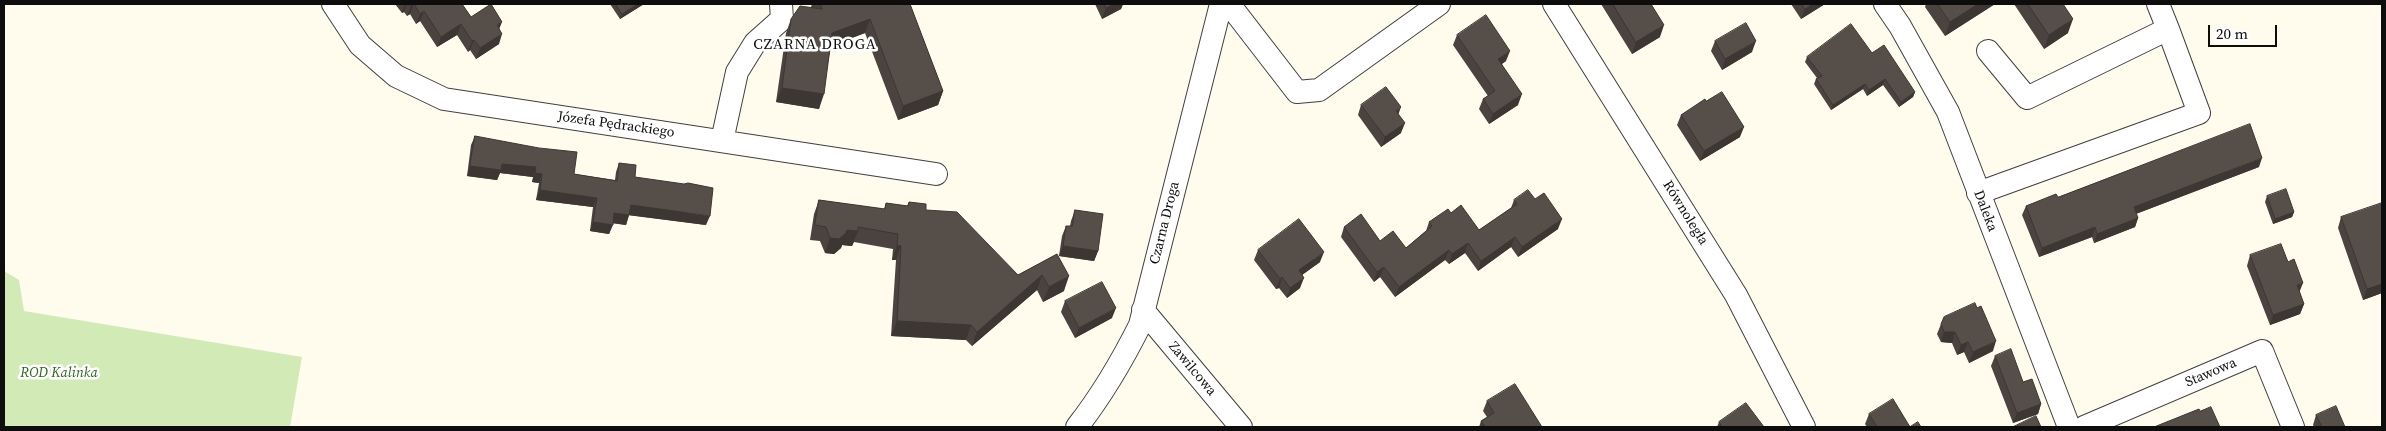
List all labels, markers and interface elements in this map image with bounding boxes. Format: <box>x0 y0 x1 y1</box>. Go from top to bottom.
scale bar <box>2211 15 2280 47</box>
text: 20 m <box>2216 23 2248 44</box>
district label: CZARNA DROGA <box>752 36 878 54</box>
street label: Józefa Pędrackiego <box>557 108 675 142</box>
street label: Równoległa <box>1659 178 1711 248</box>
street label: Czarna Droga <box>1147 180 1183 266</box>
street label: Daleka <box>1969 188 2001 234</box>
street label: Zawilcowa <box>1164 338 1220 400</box>
street label: Stawowa <box>2183 355 2239 391</box>
park label: ROD Kalinka <box>20 365 98 381</box>

